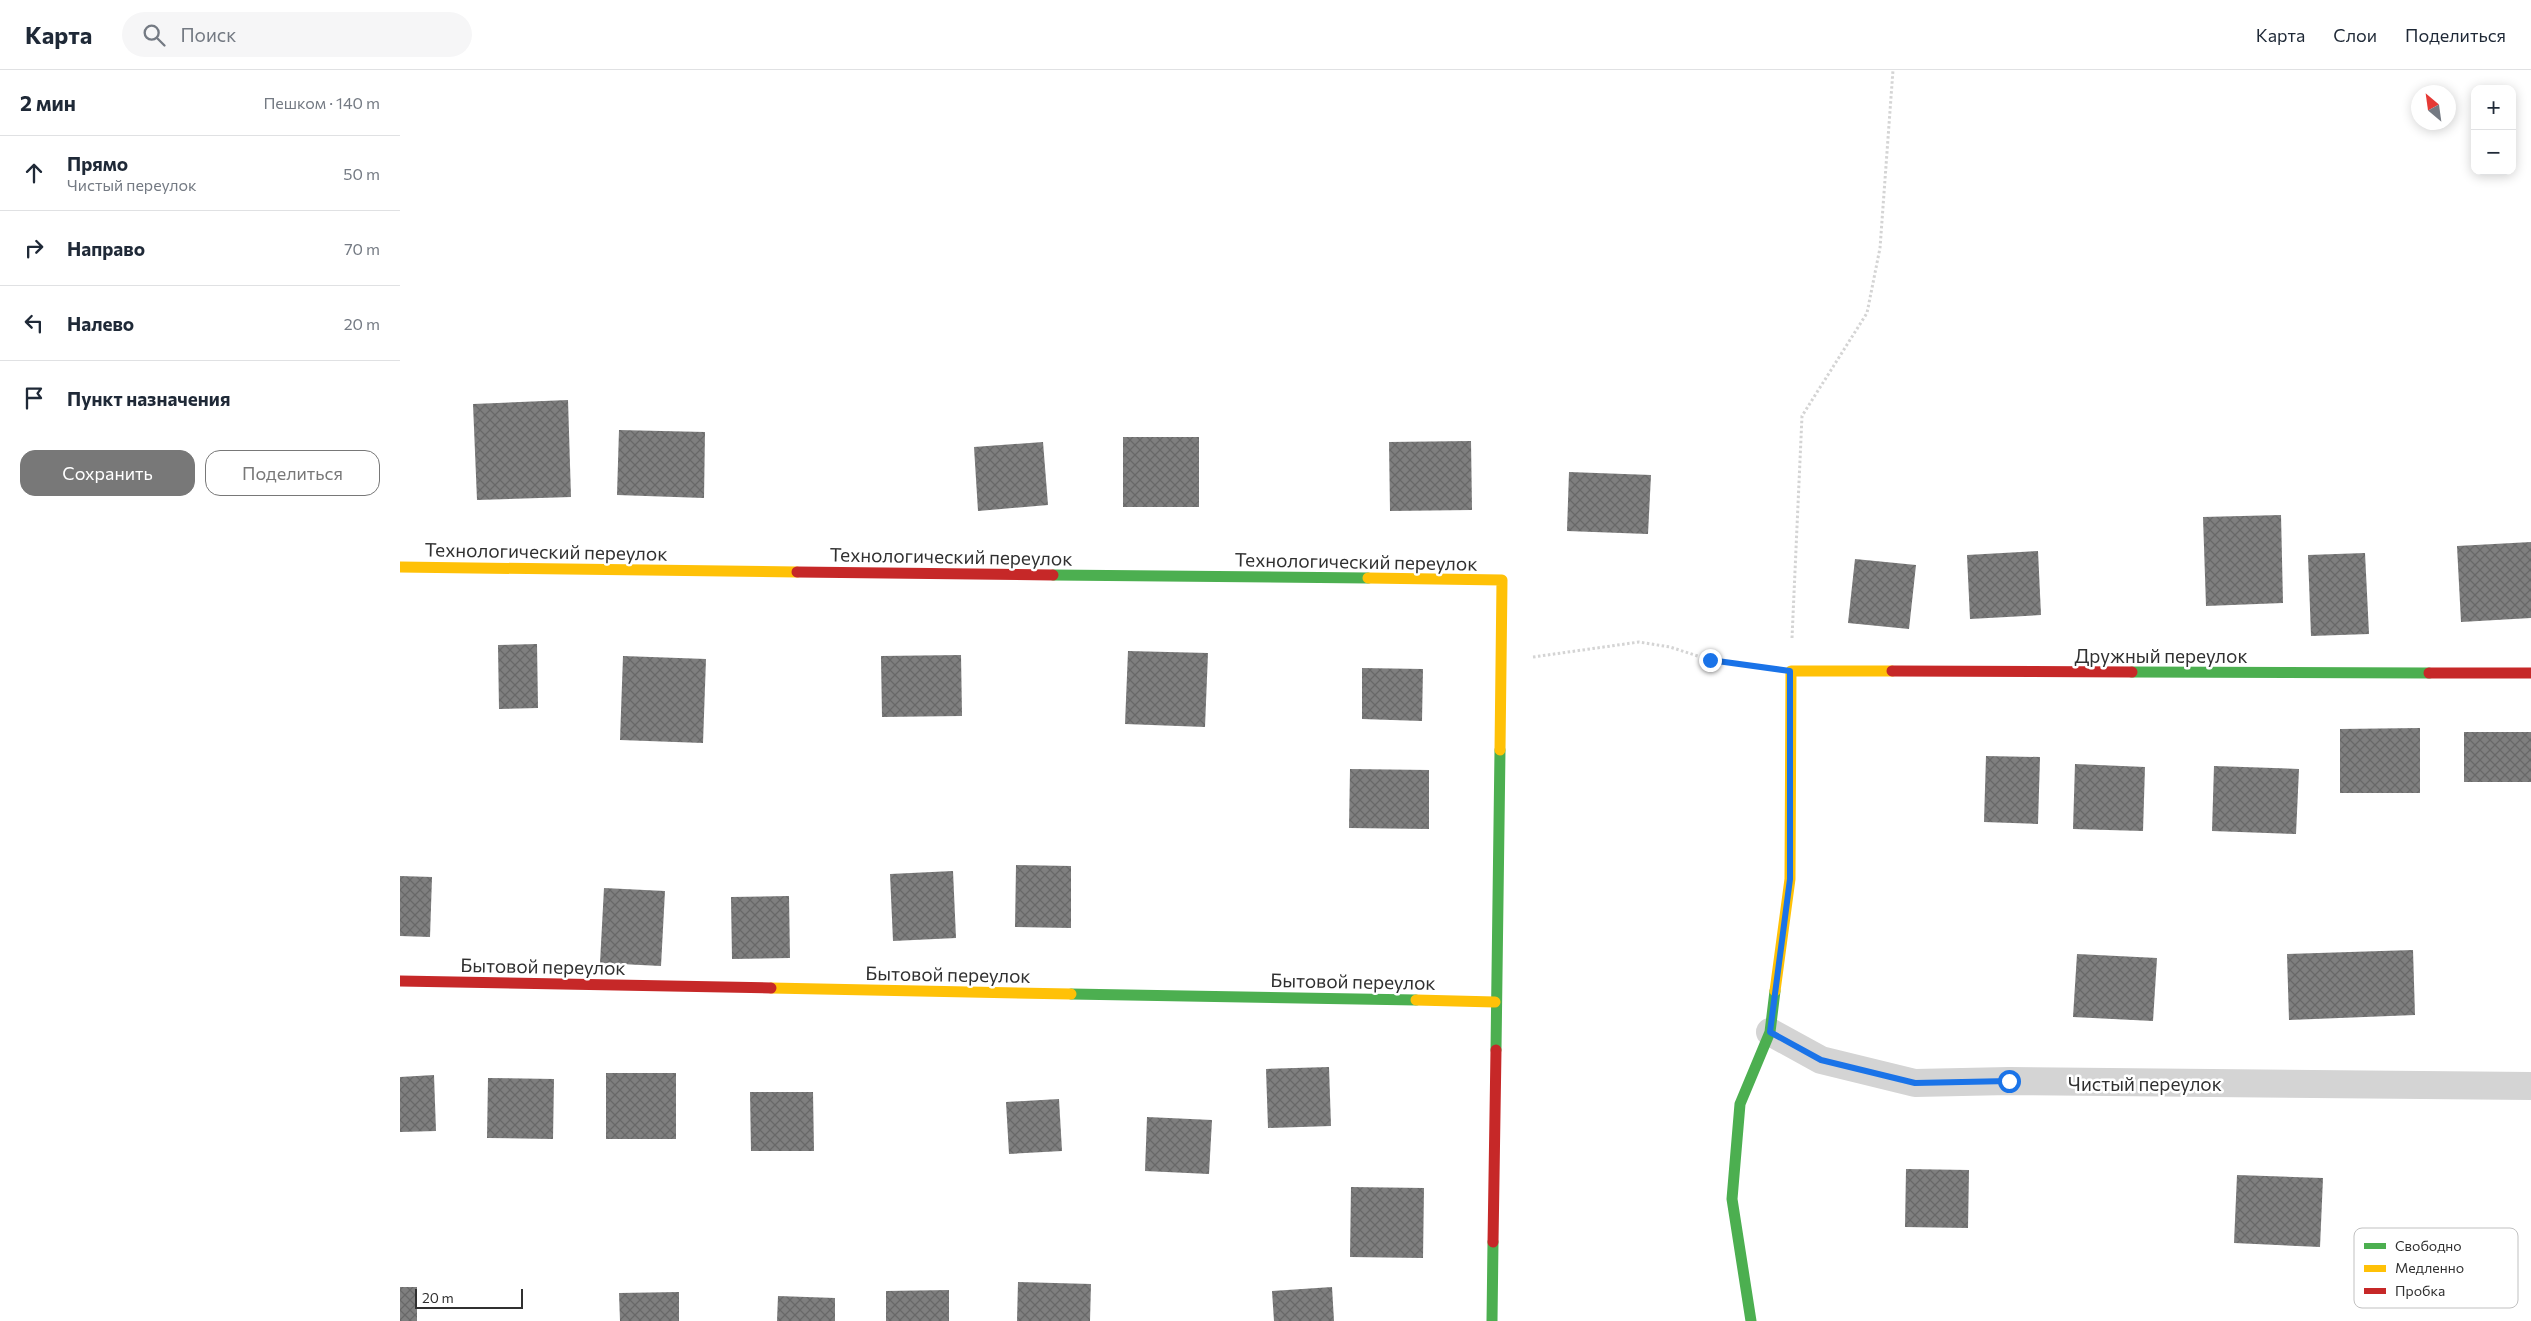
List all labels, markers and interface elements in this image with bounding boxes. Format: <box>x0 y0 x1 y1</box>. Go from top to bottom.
search box <box>122 12 472 57</box>
text: Карта <box>25 20 92 49</box>
icon: search <box>140 21 168 49</box>
text: Поиск <box>180 23 236 46</box>
text: Карта <box>2256 24 2305 46</box>
text: Слои <box>2333 24 2377 46</box>
text: Поделиться <box>2405 24 2506 46</box>
north arrow <box>2411 85 2456 130</box>
map controls <box>2471 85 2516 175</box>
button: + <box>2471 85 2516 130</box>
text: 2 мин <box>20 90 76 115</box>
text: Пешком · 140 m <box>263 93 380 112</box>
button: − <box>2471 130 2516 175</box>
text: Прямо <box>67 152 128 175</box>
icon: ahead <box>20 159 48 187</box>
text: 50 m <box>343 164 380 183</box>
text: Чистый переулок <box>67 175 197 194</box>
icon: right <box>20 234 48 262</box>
text: Направо <box>67 237 145 260</box>
text: 70 m <box>344 239 380 258</box>
icon: left <box>20 309 48 337</box>
text: Налево <box>67 312 134 335</box>
text: 20 m <box>344 314 380 333</box>
icon: arrive <box>20 384 48 412</box>
text: Пункт назначения <box>67 387 230 410</box>
button: Сохранить <box>20 450 195 496</box>
button: Поделиться <box>205 450 380 496</box>
street label: Технологический переулок <box>424 537 668 565</box>
street label: Технологический переулок <box>829 542 1073 570</box>
street label: Технологический переулок <box>1234 547 1478 575</box>
street label: Дружный переулок <box>2074 644 2248 667</box>
route end <box>1699 649 1722 672</box>
street label: Бытовой переулок <box>460 953 626 979</box>
street label: Бытовой переулок <box>865 961 1031 987</box>
street label: Бытовой переулок <box>1270 968 1436 994</box>
route start <box>1998 1070 2021 1093</box>
street label: Чистый переулок <box>2068 1072 2222 1095</box>
legend <box>2354 1228 2518 1308</box>
text: Свободно <box>2395 1237 2462 1254</box>
text: Медленно <box>2395 1259 2464 1276</box>
text: Пробка <box>2395 1282 2445 1299</box>
scale bar <box>415 1286 522 1309</box>
text: 20 m <box>422 1289 454 1306</box>

